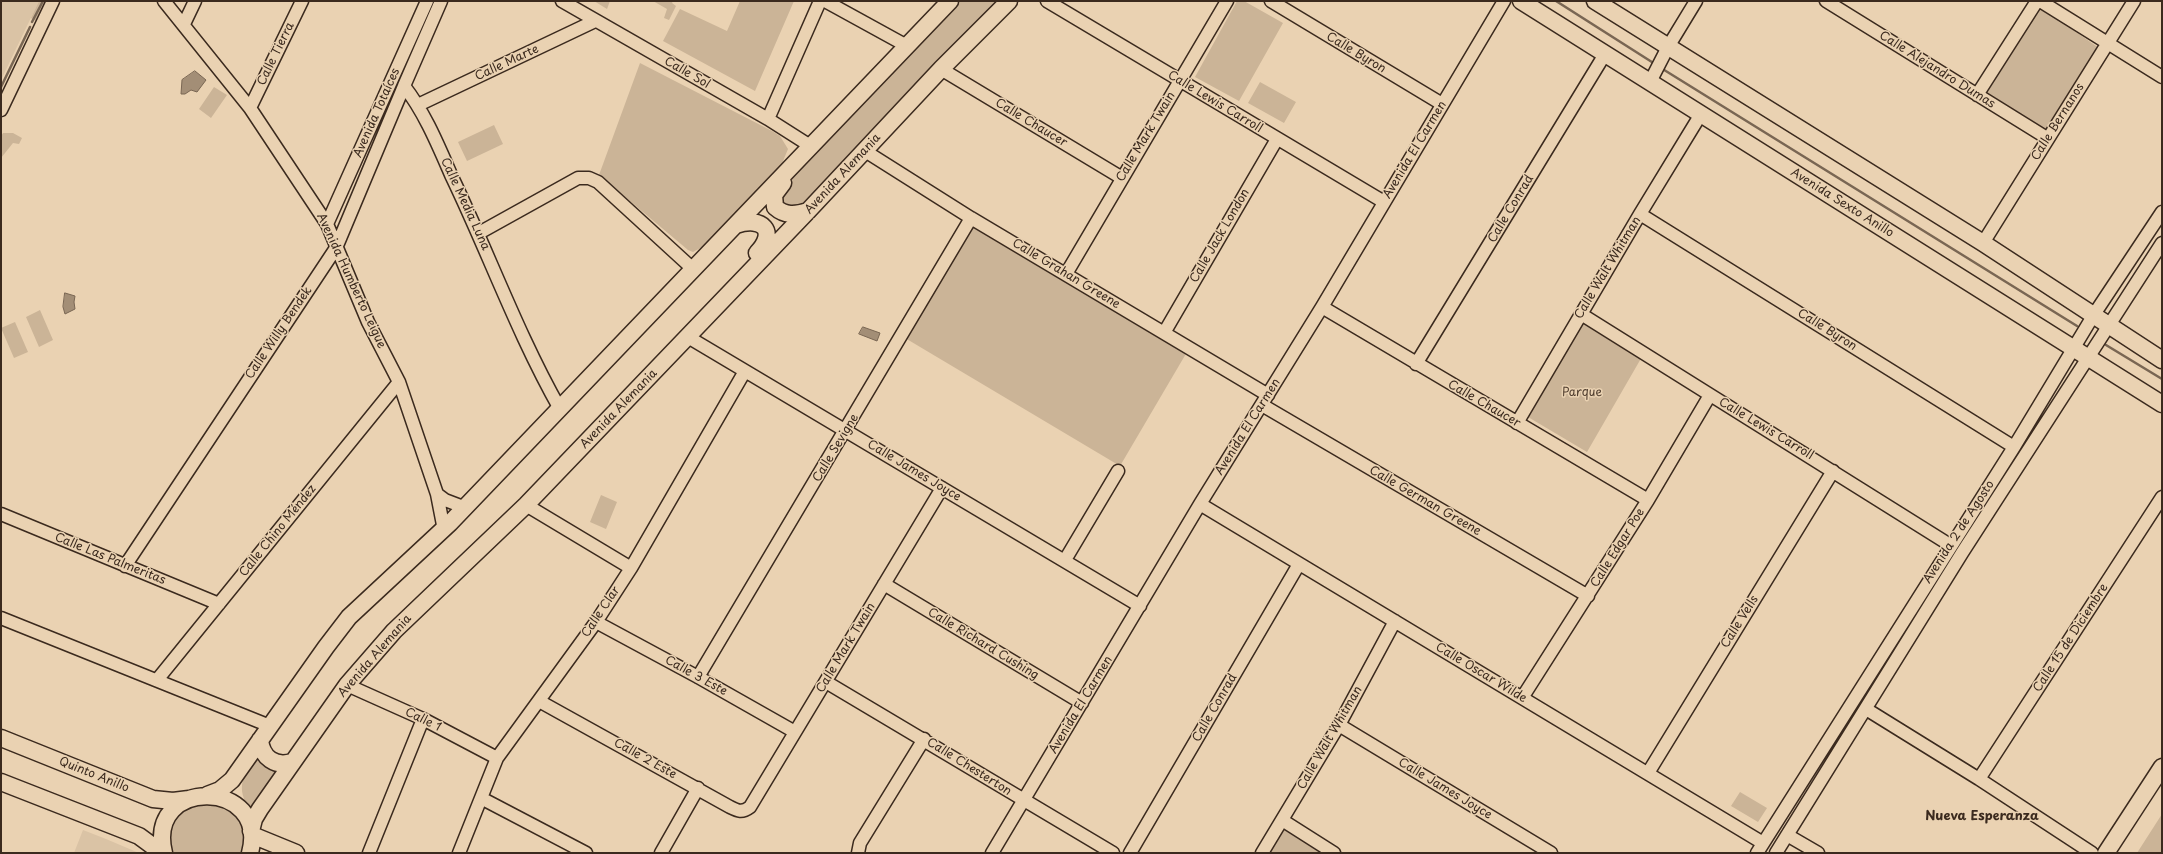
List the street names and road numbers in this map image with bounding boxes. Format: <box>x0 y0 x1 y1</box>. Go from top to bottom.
street label: Calle Tierra <box>254 20 298 88</box>
street label: Calle Alejandro Dumas <box>1876 28 1998 112</box>
street label: Calle Byron <box>1324 30 1388 76</box>
street label: Calle Marte <box>473 42 541 84</box>
street label: Calle Sol <box>662 54 712 92</box>
street label: Avenida Totaíces <box>351 66 403 160</box>
street label: Calle Lewis Carroll <box>1165 68 1265 136</box>
street label: Calle Bernanos <box>2028 81 2088 163</box>
street label: Calle Mark Twain <box>1113 89 1179 185</box>
street label: Calle Chaucer <box>992 96 1070 150</box>
street label: Avenida El Carmen <box>1380 99 1450 201</box>
street label: Avenida Alemania <box>802 131 884 217</box>
street label: Calle Media Luna <box>437 155 493 253</box>
street label: Avenida Sexto Anillo <box>1788 165 1896 241</box>
street label: Calle Conrad <box>1485 173 1537 245</box>
street label: Calle Jack London <box>1187 187 1253 285</box>
street label: Avenida Humberto Leigue <box>313 211 389 351</box>
street label: Calle Walt Whitman <box>1572 214 1644 322</box>
street label: Calle Grahan Greene <box>1009 236 1123 312</box>
street label: Calle Willy Bendek <box>243 284 315 382</box>
street label: Calle Byron <box>1795 306 1859 354</box>
street label: Avenida Alemania <box>577 366 661 452</box>
street label: Avenida El Carmen <box>1212 376 1284 478</box>
street label: Calle Chaucer <box>1445 377 1523 431</box>
street label: Calle Lewis Carroll <box>1716 395 1816 463</box>
street label: Calle Sevigne <box>810 411 862 485</box>
street label: Calle James Joyce <box>865 437 963 505</box>
street label: Calle German Greene <box>1367 463 1483 539</box>
street label: Avenida 2 de Agosto <box>1920 478 1998 586</box>
street label: Calle Chino Méndez <box>237 482 319 580</box>
street label: Calle Edgar Poe <box>1588 506 1648 590</box>
street label: Calle Las Palmeritas <box>52 530 168 588</box>
street label: Calle 15 de Diciembre <box>2031 581 2111 695</box>
street label: Calle Clar <box>579 584 623 640</box>
street label: Calle Vells <box>1718 593 1762 651</box>
street label: Calle Mark Twain <box>813 600 879 696</box>
street label: Calle Richard Cushing <box>925 605 1041 683</box>
street label: Avenida Alemania <box>335 612 415 700</box>
street label: Calle Oscar Wilde <box>1433 640 1529 706</box>
street label: Calle 3 Este <box>662 653 730 699</box>
street label: Avenida El Carmen <box>1046 654 1116 756</box>
street label: Calle Conrad <box>1190 671 1240 745</box>
street label: Calle Walt Whitman <box>1295 684 1365 792</box>
street label: Calle 1 <box>403 705 443 735</box>
street label: Calle Chesterton <box>924 735 1014 799</box>
street label: Calle 2 Este <box>611 736 679 782</box>
street label: Quinto Anillo <box>57 754 131 796</box>
street label: Calle James Joyce <box>1396 755 1494 823</box>

